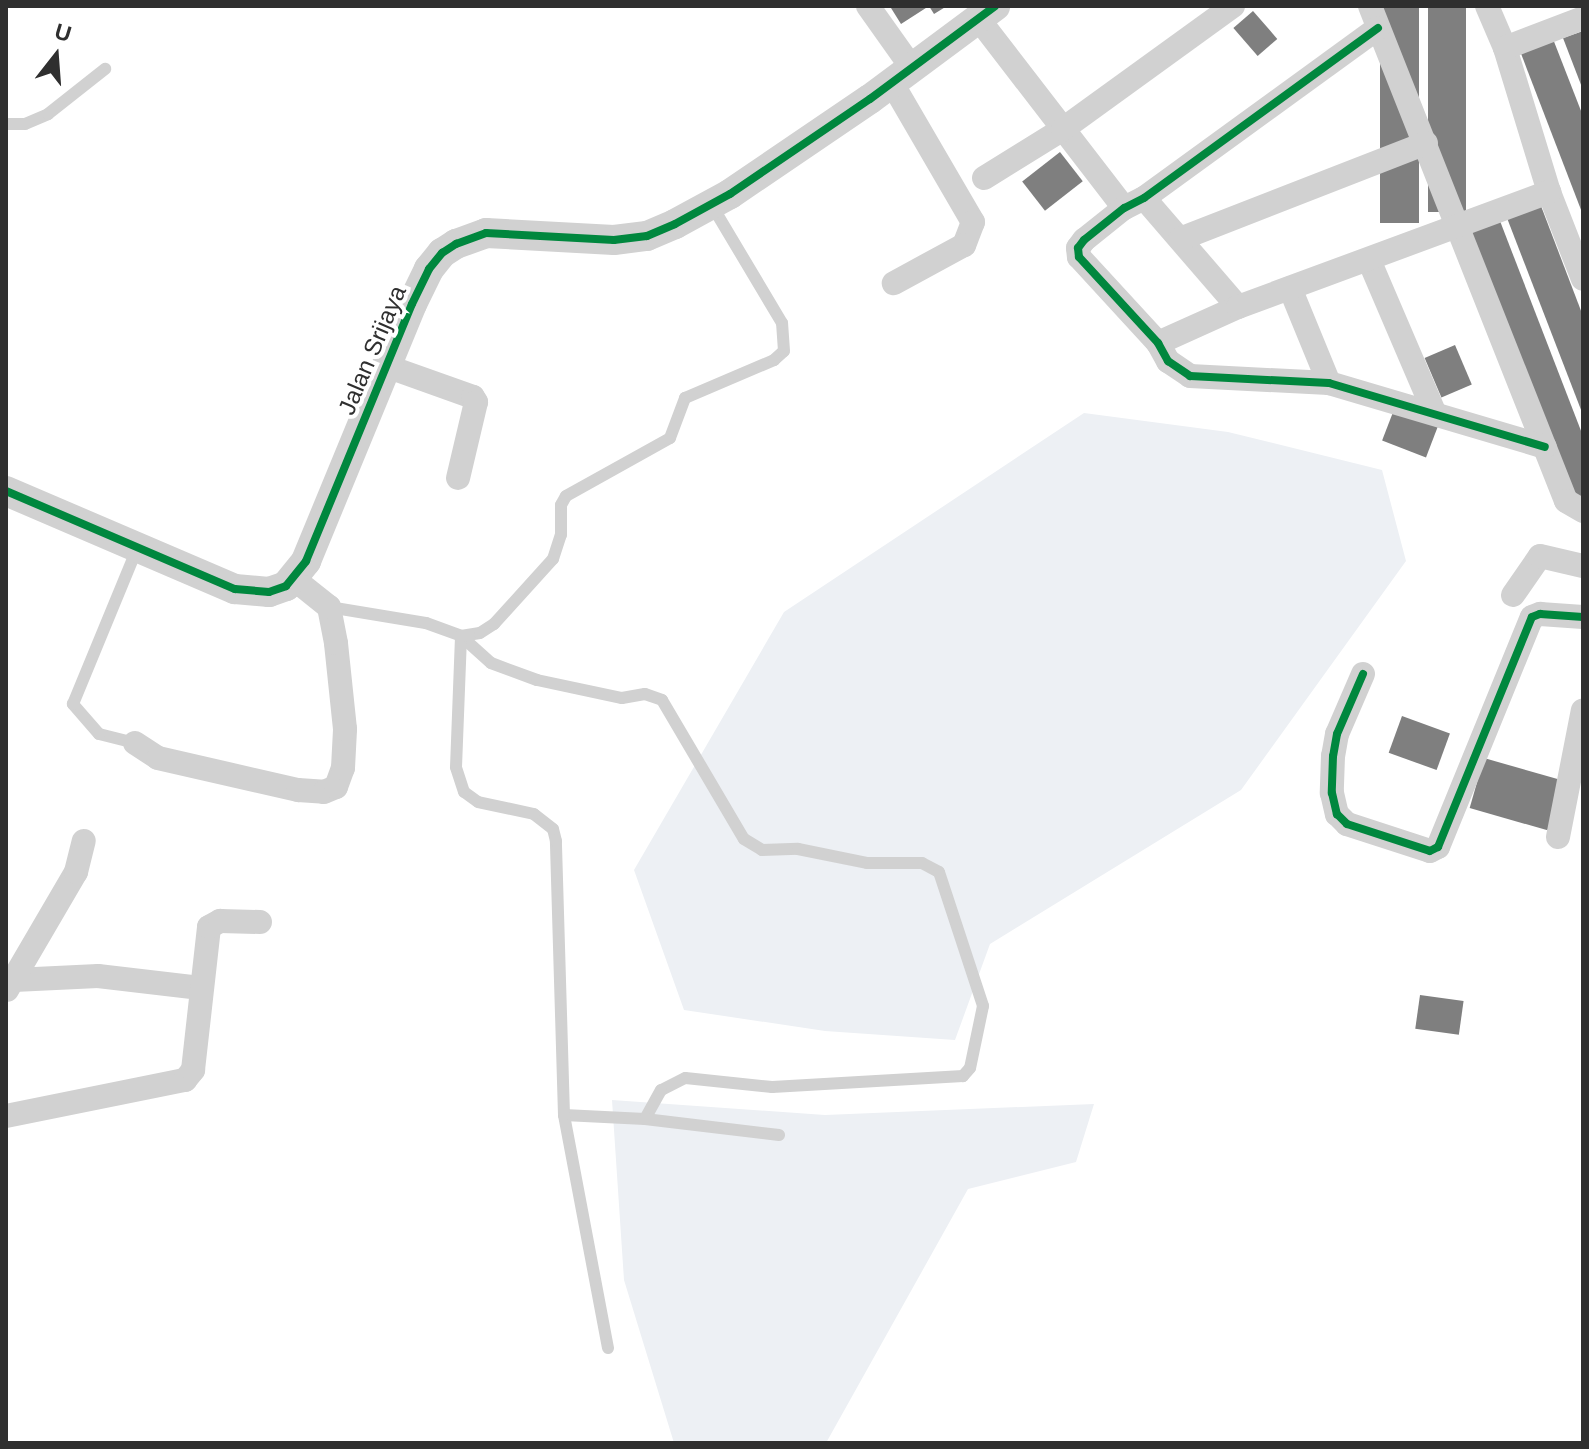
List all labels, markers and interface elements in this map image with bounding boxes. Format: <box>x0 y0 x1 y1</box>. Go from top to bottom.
north arrow <box>16 16 96 96</box>
text: U <box>52 18 74 47</box>
street label: Jalan Srijaya <box>332 281 412 419</box>

